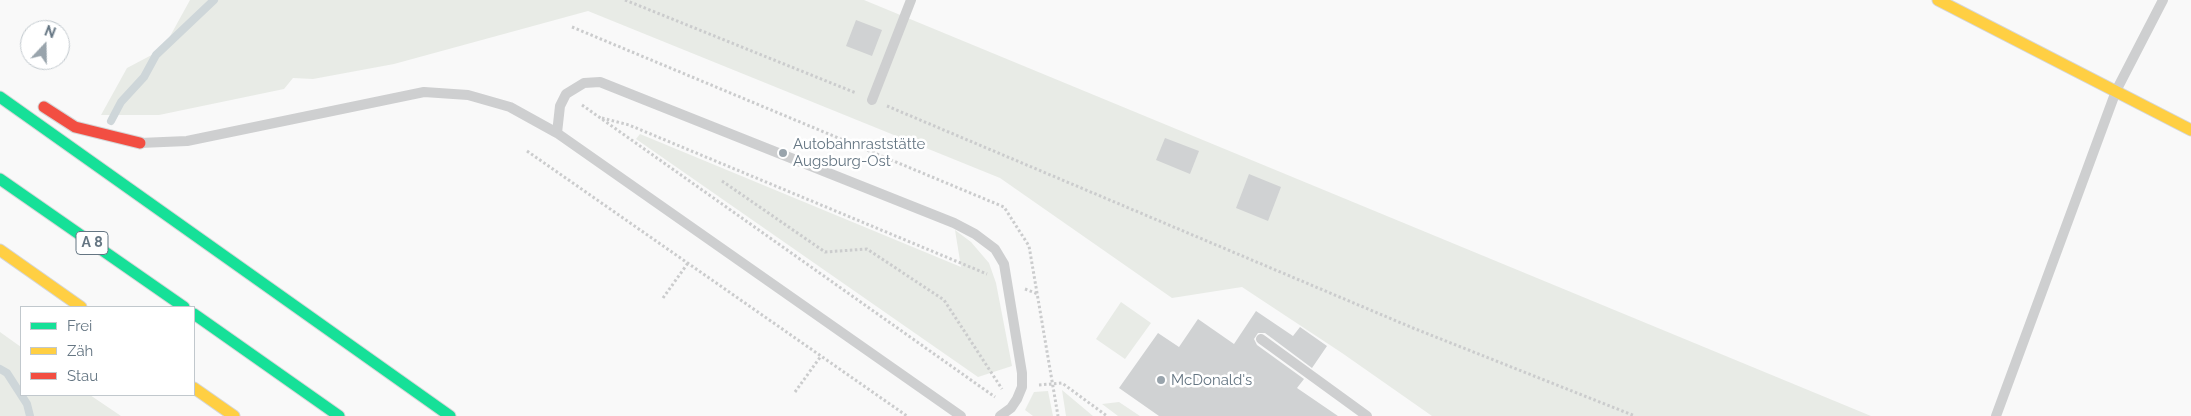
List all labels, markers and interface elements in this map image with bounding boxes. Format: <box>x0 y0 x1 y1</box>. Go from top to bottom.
north arrow <box>20 20 70 70</box>
text: N <box>42 23 58 41</box>
place label: Autobahnraststätte Augsburg-Ost <box>793 135 925 170</box>
marker: Autobahnraststätte Augsburg-Ost <box>777 147 789 159</box>
road number: A 8 <box>76 232 108 254</box>
legend <box>20 306 195 396</box>
text: Frei <box>67 317 92 335</box>
text: Zäh <box>67 342 93 360</box>
text: Stau <box>67 367 98 385</box>
place label: McDonald's <box>1171 371 1252 389</box>
marker: McDonald's <box>1155 374 1167 386</box>

